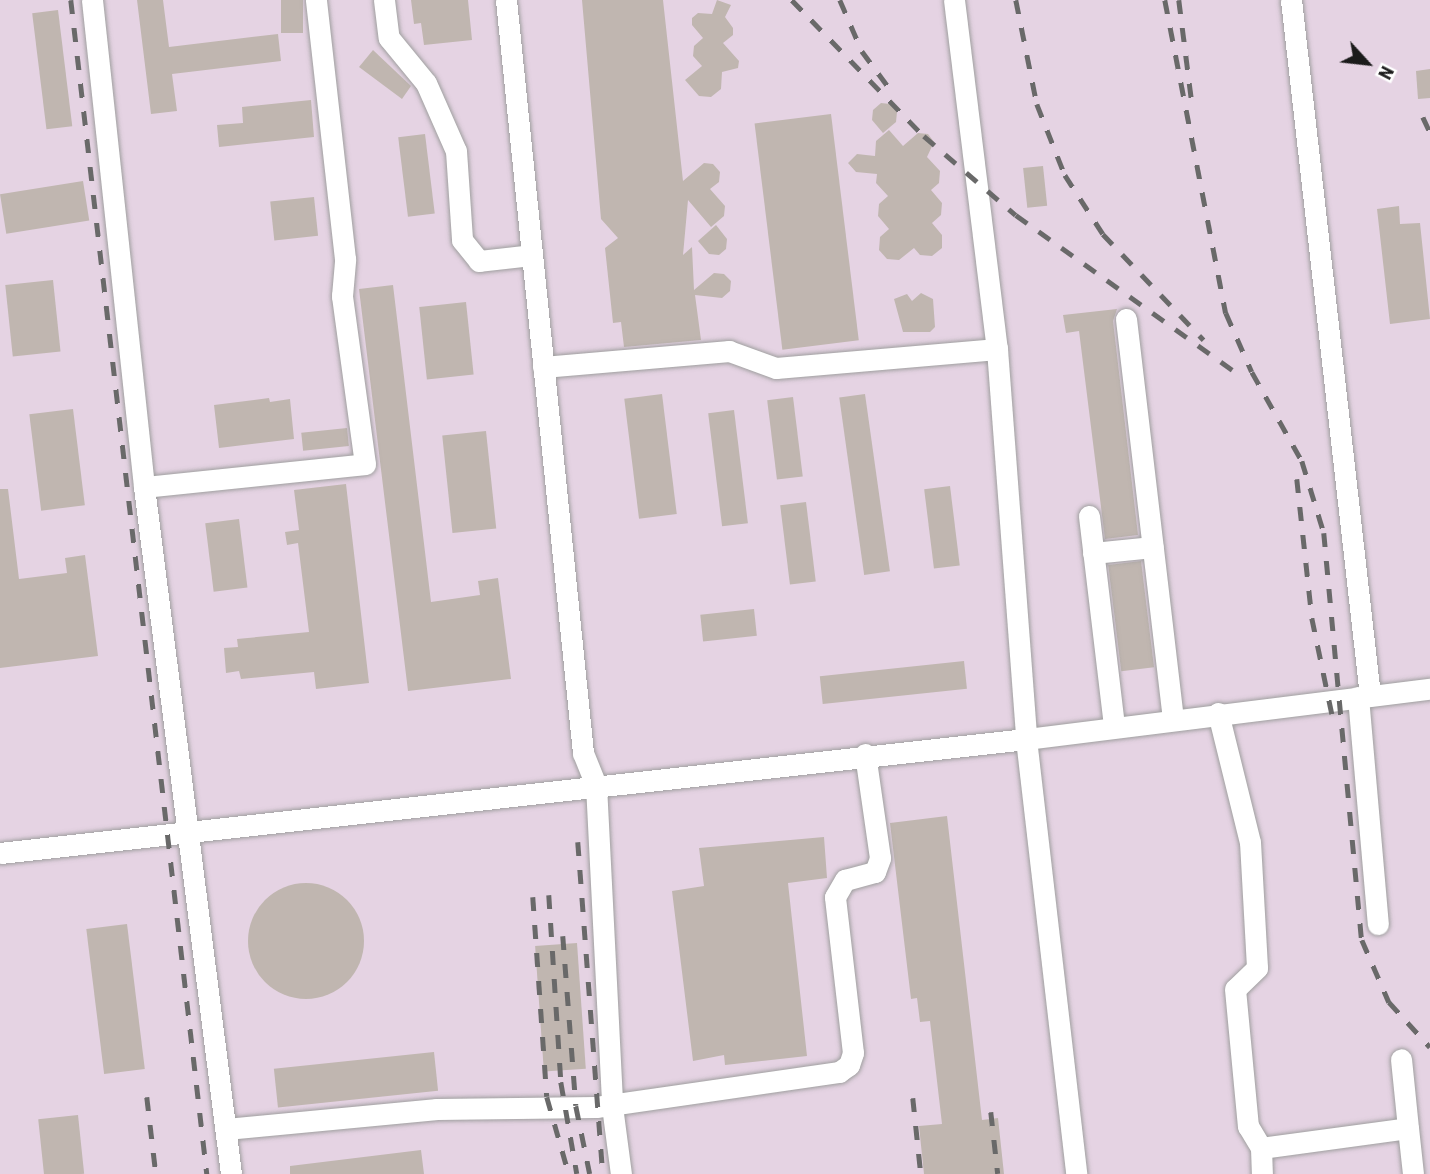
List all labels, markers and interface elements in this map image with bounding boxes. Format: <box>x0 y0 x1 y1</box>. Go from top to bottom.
north arrow <box>1332 28 1402 98</box>
text: N <box>1373 62 1399 83</box>

